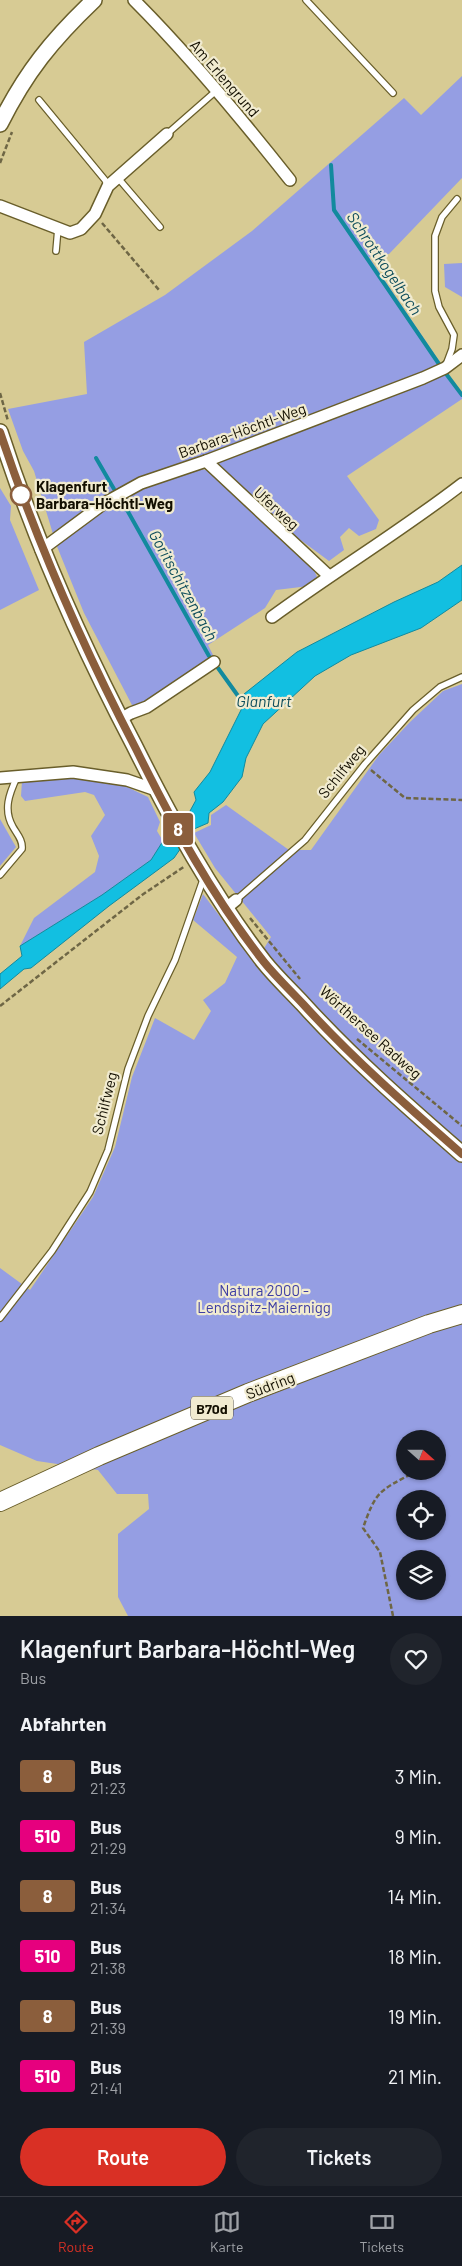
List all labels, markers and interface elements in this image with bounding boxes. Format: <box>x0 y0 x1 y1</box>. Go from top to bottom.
street label: Am Erlengrund <box>187 36 263 120</box>
water label: Schrottkogelbach <box>344 208 426 318</box>
street label: Barbara-Höchtl-Weg <box>176 399 308 461</box>
place label: Klagenfurt Barbara-Höchtl-Weg <box>36 477 173 512</box>
street label: Uferweg <box>251 483 303 533</box>
marker: Klagenfurt Barbara-Höchtl-Weg <box>10 484 32 506</box>
water label: Goritschitzenbach <box>146 526 222 644</box>
water label: Glanfurt <box>236 691 292 710</box>
street label: Schilfweg <box>314 741 368 801</box>
line badge: 8 <box>162 813 194 845</box>
text: 8 <box>173 818 183 840</box>
street label: Wörthersee Radweg <box>316 982 426 1082</box>
street label: Schilfweg <box>88 1070 120 1136</box>
park label: Natura 2000 - Lendspitz-Maiernigg <box>197 1281 331 1316</box>
street label: Südring <box>243 1368 297 1402</box>
road number: B70d <box>191 1396 233 1420</box>
north arrow <box>396 1430 446 1480</box>
map controls <box>396 1430 446 1600</box>
button: locate <box>396 1490 446 1540</box>
button: layers <box>396 1550 446 1600</box>
button: heart <box>390 1633 442 1685</box>
text: Klagenfurt Barbara-Höchtl-Weg <box>20 1634 355 1663</box>
text: Bus <box>20 1668 46 1687</box>
text: Abfahrten <box>20 1712 106 1735</box>
text: Bus <box>90 1755 122 1778</box>
text: 8 <box>43 1765 52 1787</box>
text: 3 Min. <box>395 1765 442 1788</box>
text: 21:23 <box>90 1778 126 1797</box>
text: Bus <box>90 1815 122 1838</box>
text: 510 <box>34 1825 61 1847</box>
text: 9 Min. <box>395 1825 442 1848</box>
text: 21:29 <box>90 1838 126 1857</box>
text: Bus <box>90 1875 122 1898</box>
text: 8 <box>43 1885 52 1907</box>
text: 14 Min. <box>388 1885 442 1908</box>
text: 21:34 <box>90 1898 126 1917</box>
text: Bus <box>90 1935 122 1958</box>
text: 510 <box>34 1945 61 1967</box>
text: 18 Min. <box>388 1945 442 1968</box>
text: 21:38 <box>90 1958 126 1977</box>
text: Bus <box>90 1995 122 2018</box>
text: 8 <box>43 2005 52 2027</box>
text: 19 Min. <box>388 2005 442 2028</box>
text: 21:39 <box>90 2018 126 2037</box>
text: Bus <box>90 2055 122 2078</box>
text: 510 <box>34 2065 61 2087</box>
text: 21 Min. <box>388 2065 442 2088</box>
text: 21:41 <box>90 2078 122 2097</box>
button: Route <box>20 2128 226 2186</box>
button: Tickets <box>236 2128 442 2186</box>
tab: Route <box>58 2208 94 2255</box>
tab: Karte <box>210 2208 243 2255</box>
tab: Tickets <box>359 2208 404 2255</box>

